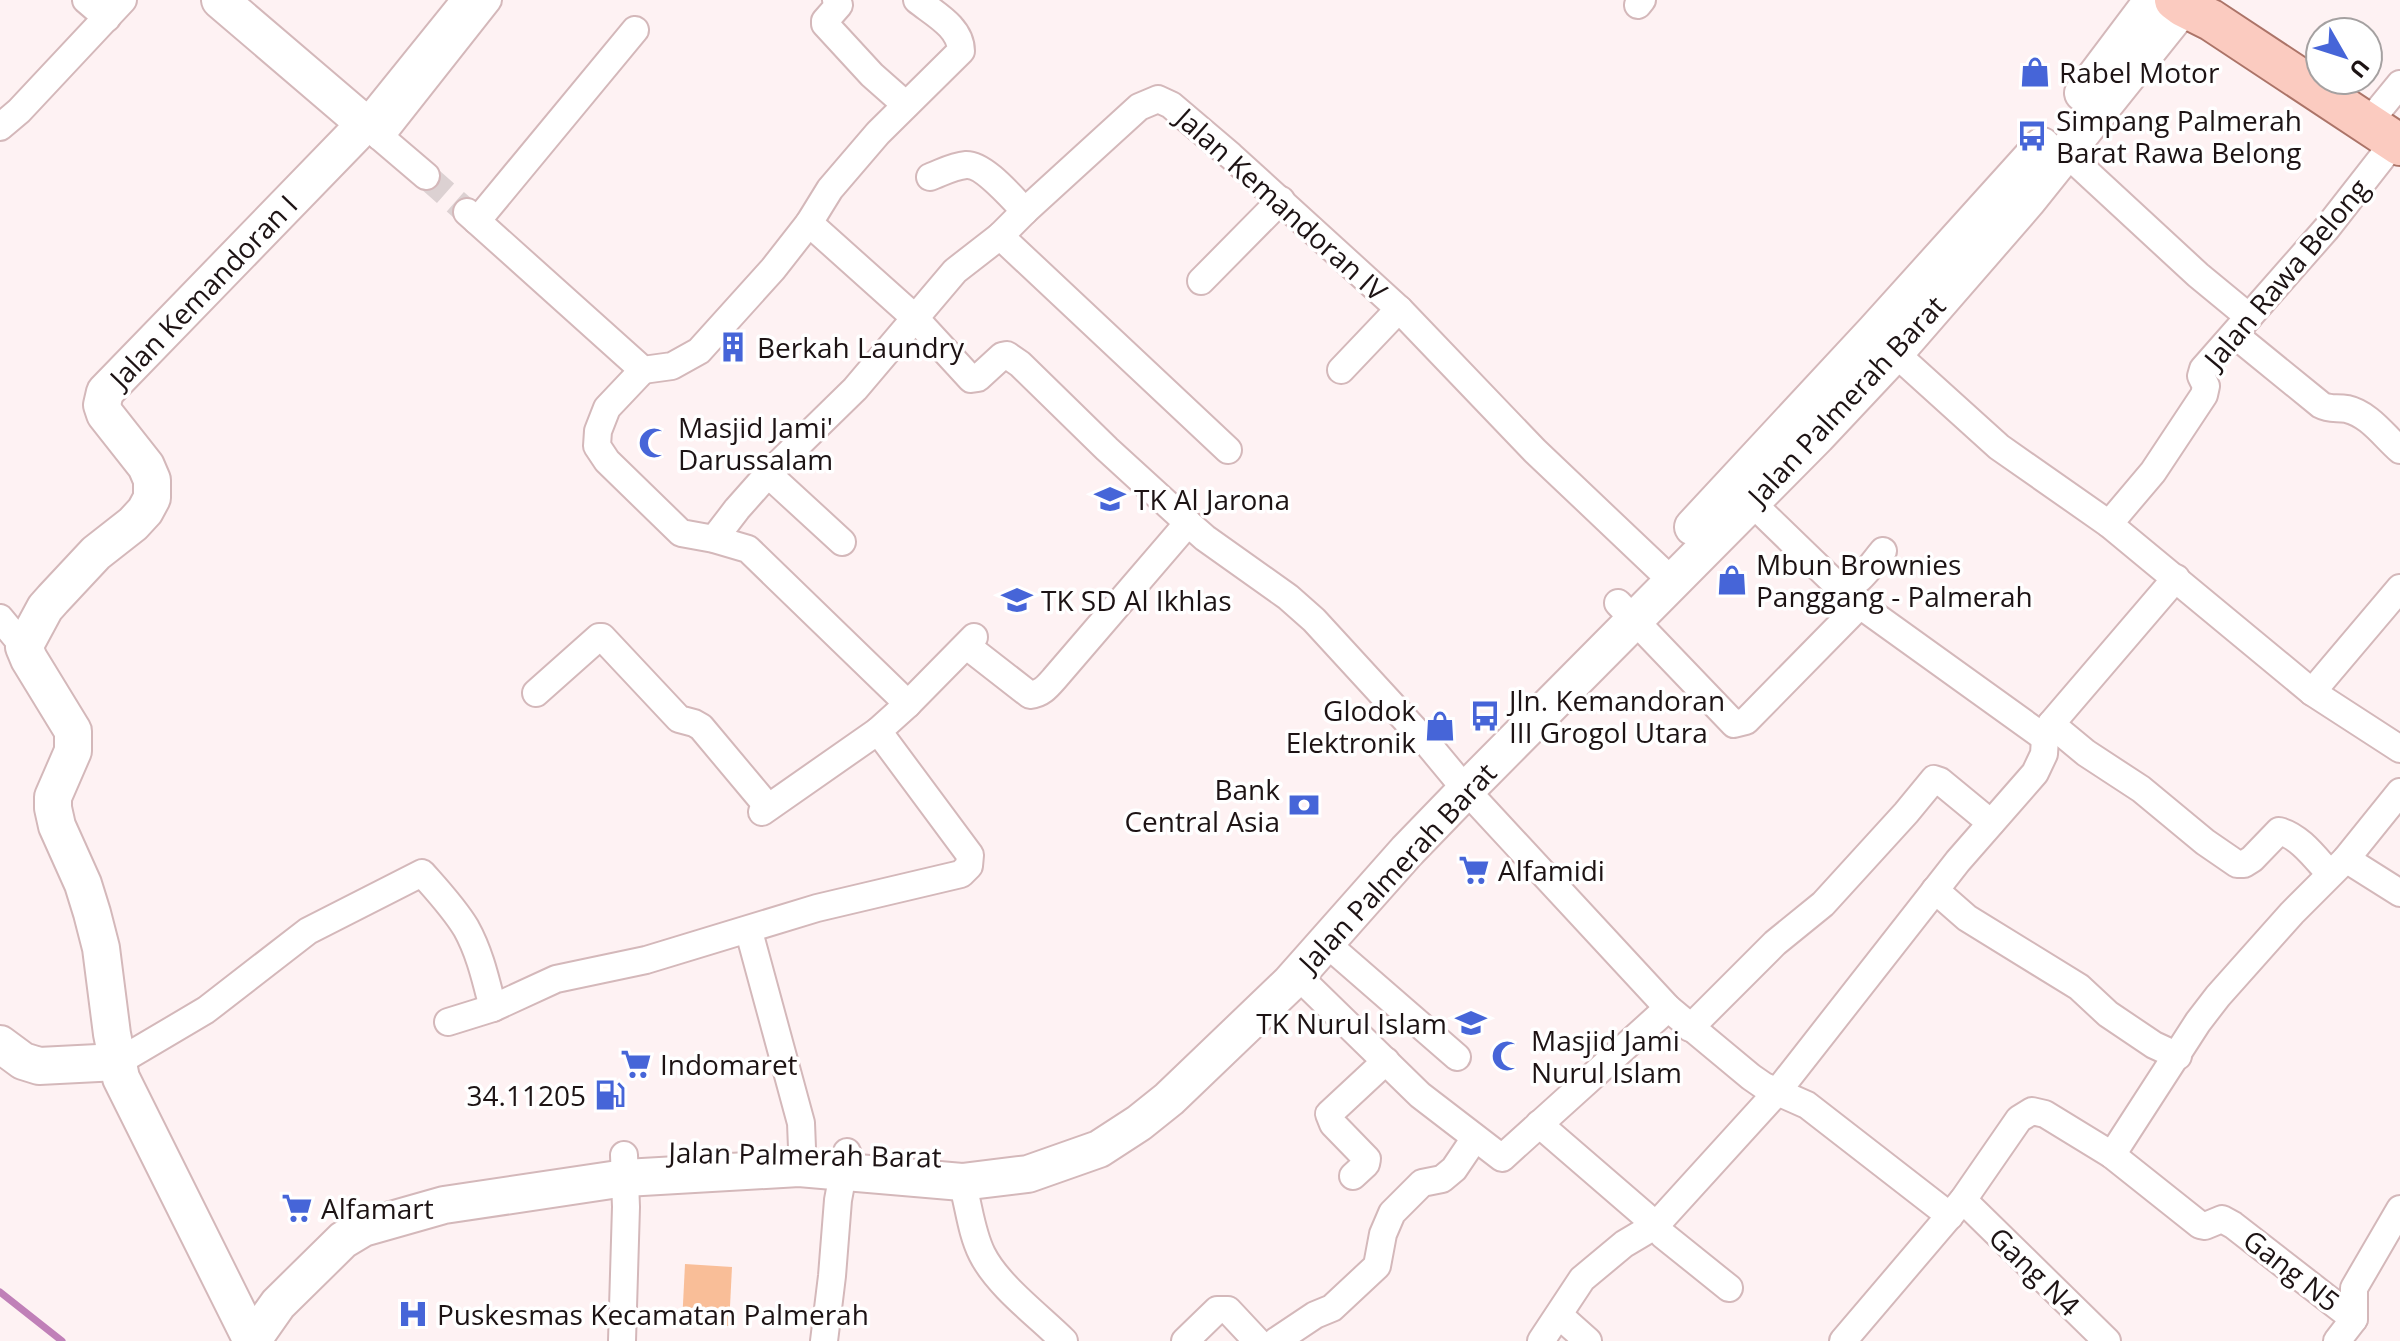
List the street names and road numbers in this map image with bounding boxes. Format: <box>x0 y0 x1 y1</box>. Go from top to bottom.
street label: Jalan Kemandoran IV <box>1166 97 1396 309</box>
street label: Jalan Rawa Belong <box>2193 170 2377 379</box>
street label: Jalan Kemandoran I <box>99 186 305 398</box>
street label: Jalan Palmerah Barat <box>1737 287 1953 515</box>
street label: Jalan Palmerah Barat <box>1288 754 1504 982</box>
street label: Jalan Palmerah Barat <box>665 1133 942 1175</box>
street label: Gang N4 <box>1981 1218 2089 1324</box>
street label: Gang N5 <box>2236 1220 2348 1320</box>

